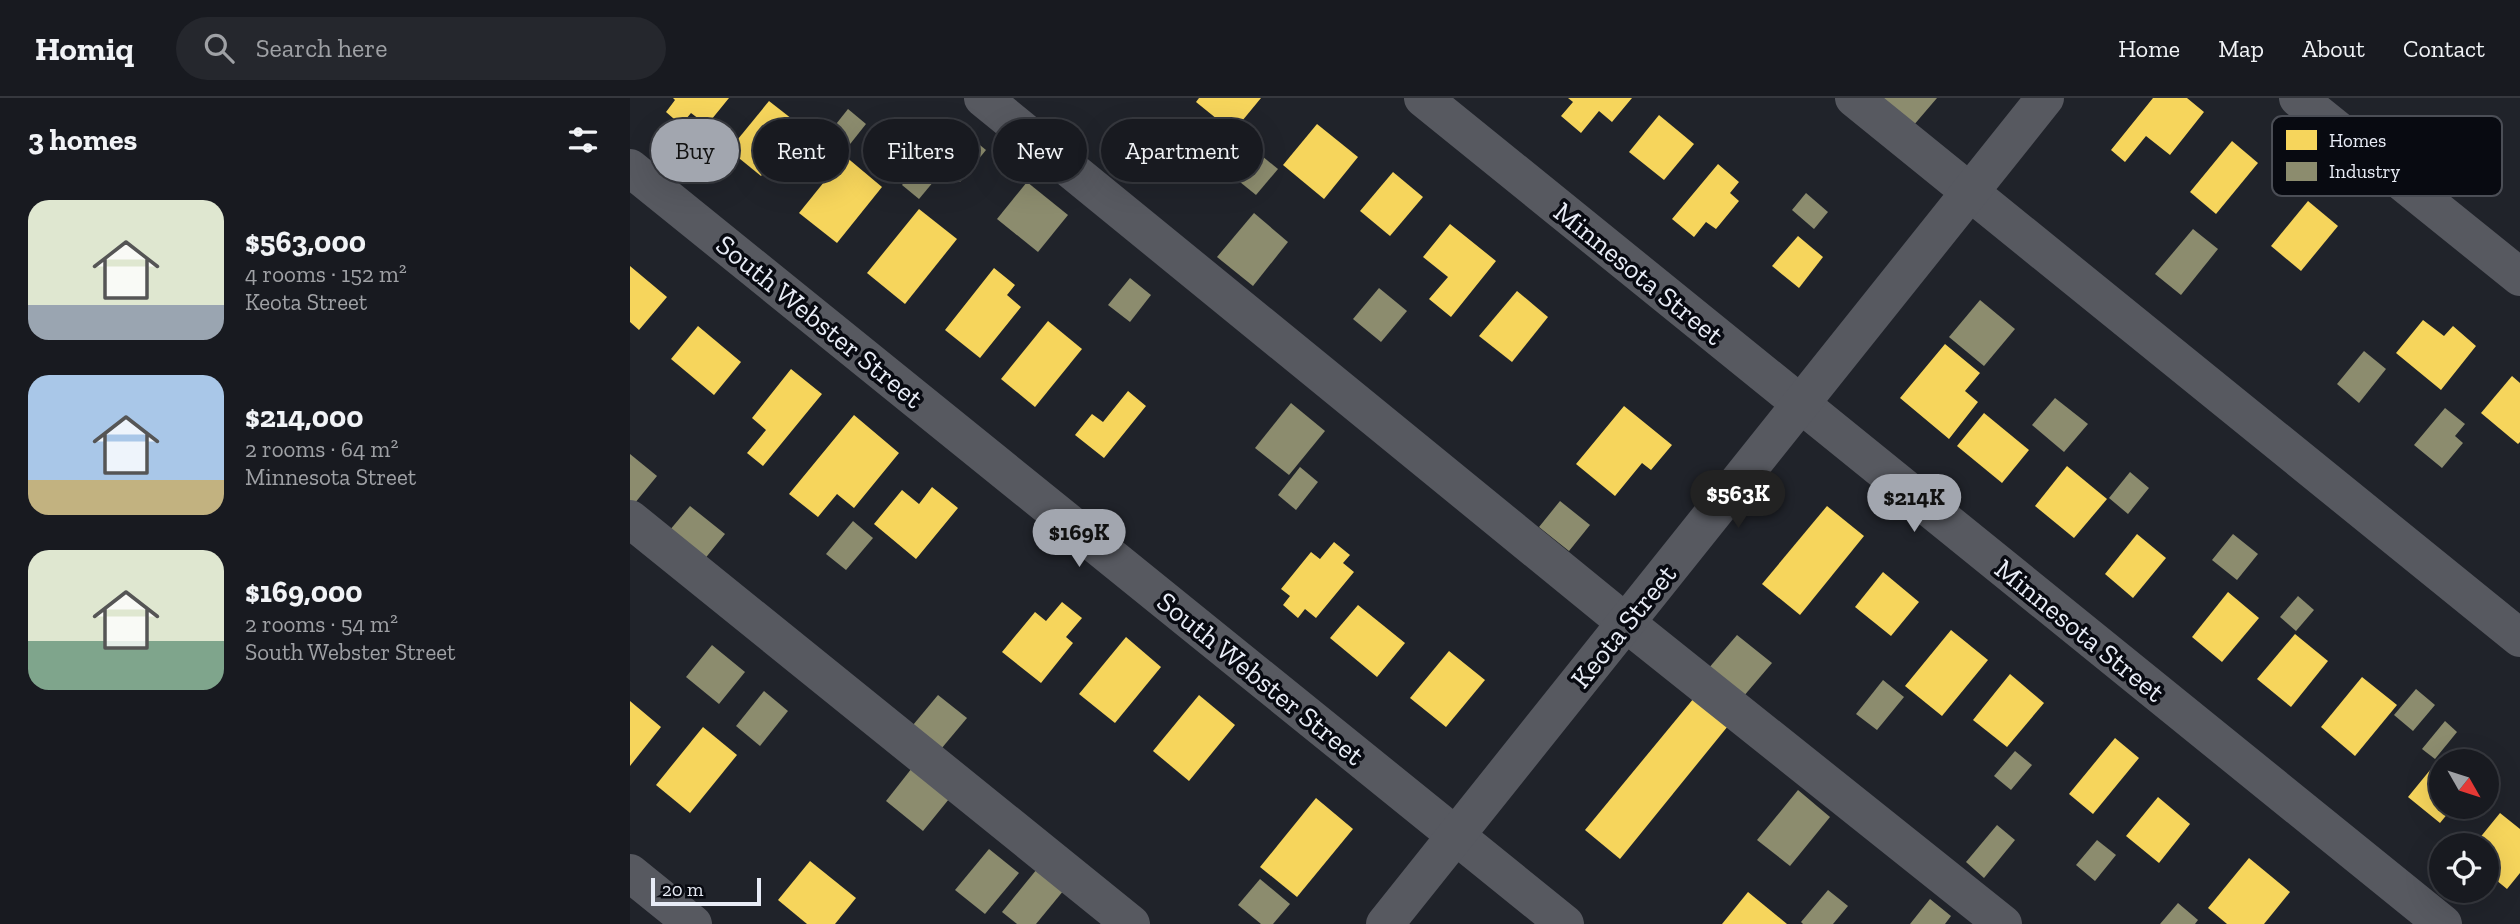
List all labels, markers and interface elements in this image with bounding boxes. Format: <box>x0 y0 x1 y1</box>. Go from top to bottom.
search box <box>176 17 666 80</box>
text: Homiq <box>35 29 134 68</box>
icon: search <box>200 29 238 67</box>
text: Search here <box>256 32 387 64</box>
text: Home <box>2118 34 2180 63</box>
text: Map <box>2218 34 2264 63</box>
text: About <box>2302 34 2365 63</box>
text: Contact <box>2403 34 2485 63</box>
legend <box>2272 116 2502 196</box>
chip: Buy <box>651 119 739 182</box>
chip: Rent <box>753 119 849 182</box>
chip: Filters <box>863 119 979 182</box>
chip: New <box>993 119 1087 182</box>
chip: Apartment <box>1101 119 1263 182</box>
icon: filters <box>564 121 602 159</box>
text: 3 homes <box>28 122 137 158</box>
text: Homes <box>2329 129 2386 152</box>
text: Industry <box>2329 160 2400 183</box>
street label: Minnesota Street <box>1547 195 1731 352</box>
text: $563,000 <box>245 224 366 260</box>
icon: home <box>84 228 168 312</box>
street label: South Webster Street <box>710 228 930 415</box>
text: 4 rooms · 152 m² <box>245 260 407 288</box>
text: Keota Street <box>245 288 367 316</box>
text: $214,000 <box>245 399 364 435</box>
icon: home <box>84 403 168 487</box>
text: 2 rooms · 64 m² <box>245 435 398 463</box>
text: Minnesota Street <box>245 463 416 491</box>
pin: $563K <box>1689 470 1787 530</box>
pin: $214K <box>1865 474 1963 534</box>
text: $563K <box>1706 479 1770 507</box>
text: $214K <box>1883 483 1945 511</box>
pin: $169K <box>1030 510 1128 569</box>
text: $169K <box>1049 518 1109 546</box>
street label: Minnesota Street <box>1988 552 2172 709</box>
street label: Keota Street <box>1564 558 1683 695</box>
text: $169,000 <box>245 574 362 610</box>
icon: home <box>84 578 168 662</box>
street label: South Webster Street <box>1151 585 1371 772</box>
text: 2 rooms · 54 m² <box>245 610 398 638</box>
text: South Webster Street <box>245 638 456 666</box>
north arrow <box>2429 749 2499 819</box>
map controls <box>2429 749 2499 903</box>
button: locate <box>2429 833 2499 903</box>
scale bar <box>651 875 761 907</box>
text: 20 m <box>662 878 703 901</box>

